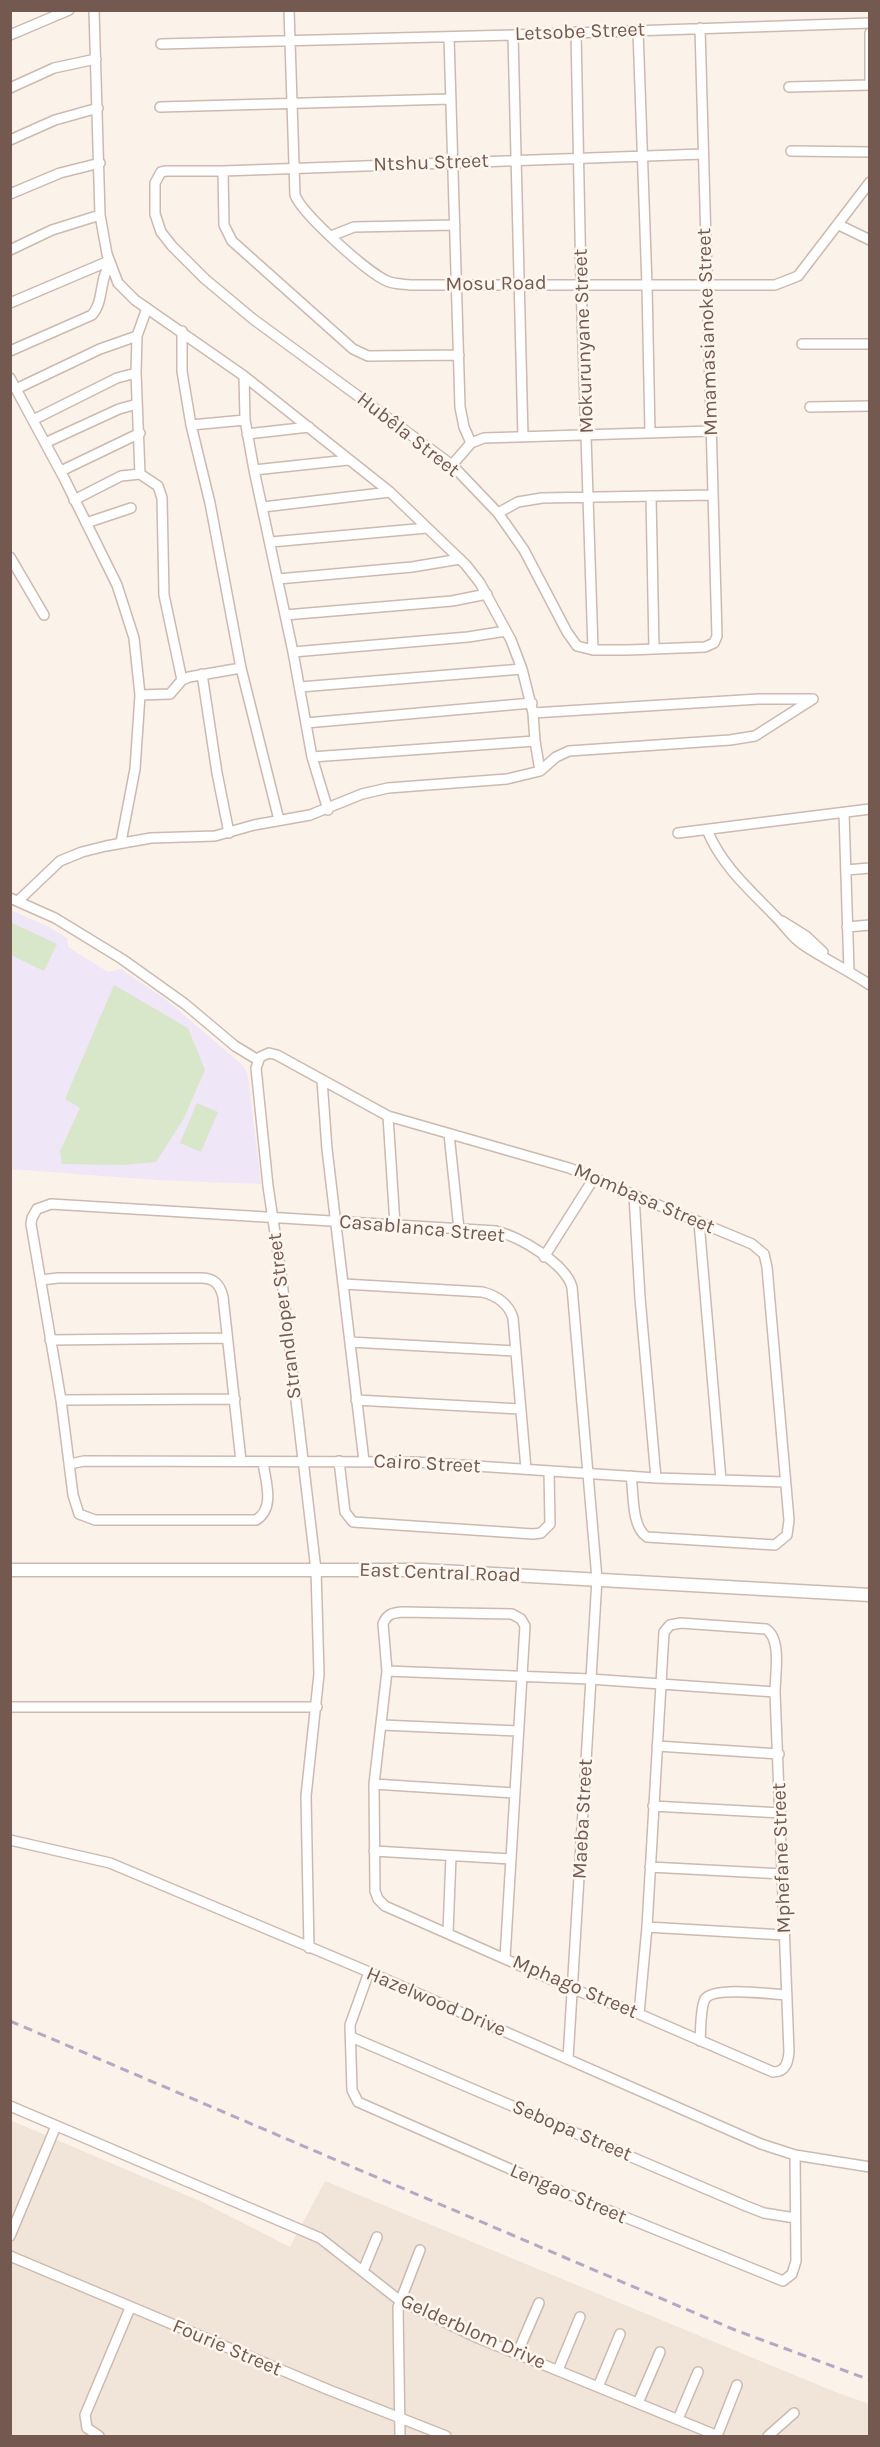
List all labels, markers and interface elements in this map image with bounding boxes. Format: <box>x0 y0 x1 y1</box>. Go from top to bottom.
street label: Letsobe Street <box>514 18 646 46</box>
street label: Ntshu Street <box>373 149 489 177</box>
street label: Mmamasianoke Street <box>692 228 724 436</box>
street label: Mokurunyane Street <box>569 248 599 434</box>
street label: Mosu Road <box>445 271 547 297</box>
street label: Hubêla Street <box>352 387 464 483</box>
street label: Mombasa Street <box>570 1159 718 1239</box>
street label: Casablanca Street <box>338 1210 506 1248</box>
street label: Strandloper Street <box>263 1232 307 1400</box>
street label: Cairo Street <box>373 1449 481 1479</box>
street label: East Central Road <box>359 1558 521 1588</box>
street label: Maeba Street <box>568 1758 598 1880</box>
street label: Mphefane Street <box>767 1782 797 1934</box>
street label: Mphago Street <box>509 1950 641 2024</box>
street label: Hazelwood Drive <box>363 1962 509 2042</box>
street label: Sebopa Street <box>509 2095 635 2167</box>
street label: Lengao Street <box>506 2159 630 2229</box>
street label: Gelderblom Drive <box>397 2289 549 2375</box>
street label: Fourie Street <box>169 2314 285 2382</box>

